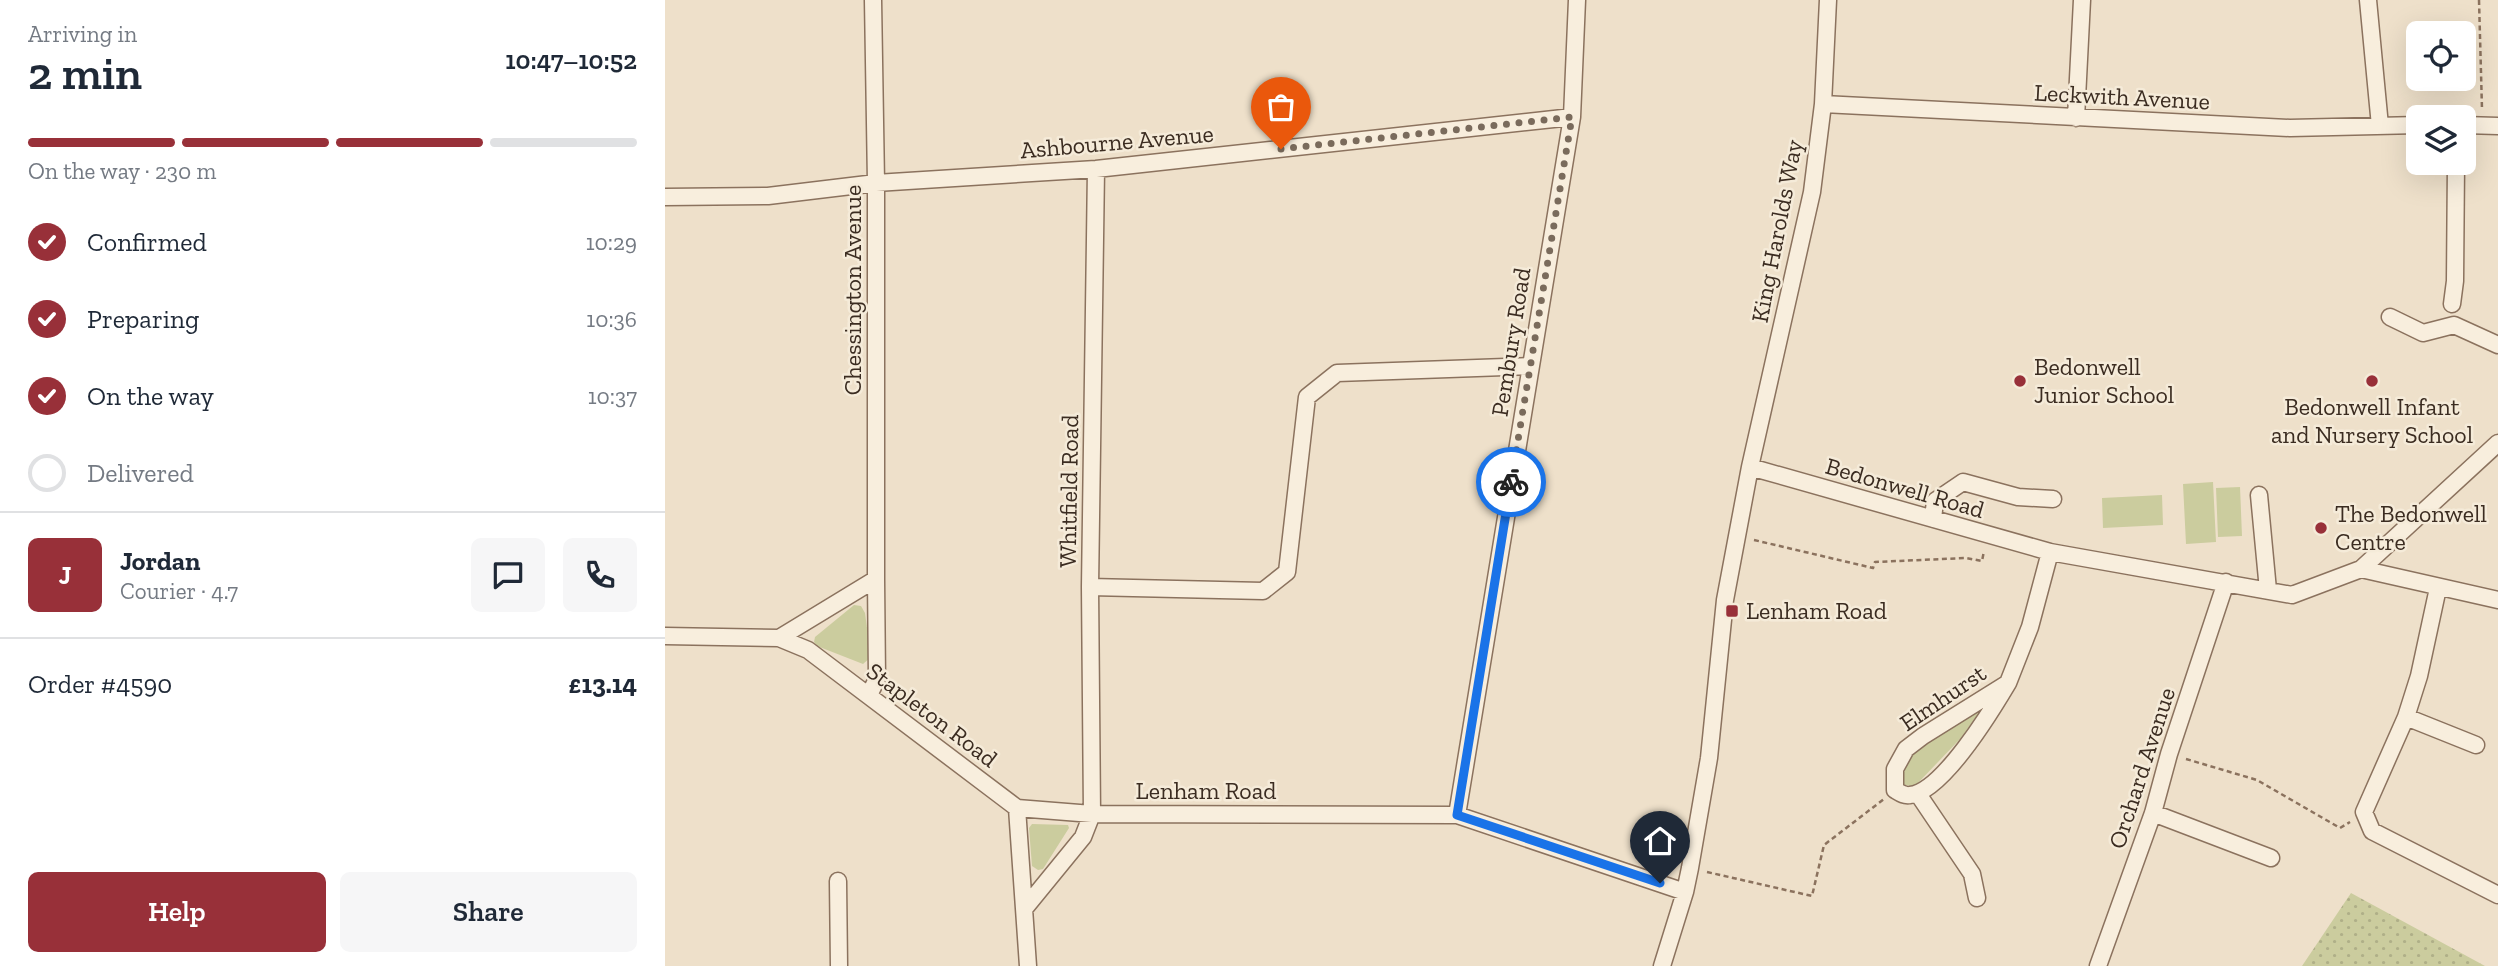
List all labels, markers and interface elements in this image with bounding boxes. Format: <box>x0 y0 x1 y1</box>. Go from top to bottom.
text: Arriving in <box>28 20 137 48</box>
map controls <box>2406 21 2476 175</box>
button: locate <box>2406 21 2476 91</box>
text: 10:47–10:52 <box>505 44 637 76</box>
text: 2 min <box>28 46 142 101</box>
pin <box>1251 77 1311 149</box>
street label: Leckwith Avenue <box>2033 77 2211 116</box>
icon: bag <box>1262 88 1300 126</box>
button: layers <box>2406 105 2476 175</box>
street label: Ashbourne Avenue <box>1019 119 1215 164</box>
street label: King Harolds Way <box>1745 136 1809 325</box>
text: On the way · 230 m <box>28 157 216 185</box>
street label: Chessington Avenue <box>838 185 867 395</box>
icon: check <box>28 223 66 261</box>
text: Confirmed <box>87 226 207 258</box>
text: 10:29 <box>586 228 637 256</box>
street label: Pembury Road <box>1484 265 1537 418</box>
icon: check <box>28 300 66 338</box>
text: Preparing <box>87 303 199 335</box>
text: 10:36 <box>586 305 637 333</box>
place label: Bedonwell Junior School <box>2034 352 2174 409</box>
marker: Bedonwell Junior School <box>2012 373 2028 389</box>
marker: Bedonwell Infant and Nursery School <box>2364 373 2380 389</box>
icon: check <box>28 377 66 415</box>
text: On the way <box>87 380 214 412</box>
text: 10:37 <box>588 382 637 410</box>
place label: Bedonwell Infant and Nursery School <box>2271 392 2473 449</box>
street label: Whitfield Road <box>1053 414 1084 568</box>
courier <box>1476 447 1546 517</box>
street label: Bedonwell Road <box>1822 451 1988 524</box>
text: Delivered <box>87 457 194 489</box>
icon: bike <box>1492 463 1530 501</box>
place label: The Bedonwell Centre <box>2335 499 2487 556</box>
marker: The Bedonwell Centre <box>2313 520 2329 536</box>
button: chat <box>471 538 545 612</box>
button: phone <box>563 538 637 612</box>
text: Jordan <box>120 545 200 577</box>
text: J <box>59 559 71 591</box>
text: Courier · 4.7 <box>120 577 238 605</box>
place label: Lenham Road <box>1746 596 1887 625</box>
marker: Lenham Road <box>1724 603 1740 619</box>
street label: Stapleton Road <box>861 656 1003 773</box>
street label: Elmhurst <box>1894 658 1991 737</box>
text: Order #4590 <box>28 668 172 700</box>
text: £13.14 <box>569 668 637 700</box>
street label: Orchard Avenue <box>2102 684 2181 852</box>
street label: Lenham Road <box>1136 776 1276 805</box>
pin <box>1630 811 1690 883</box>
icon: home <box>1641 822 1679 860</box>
button: Help <box>28 872 326 952</box>
button: Share <box>340 872 637 952</box>

